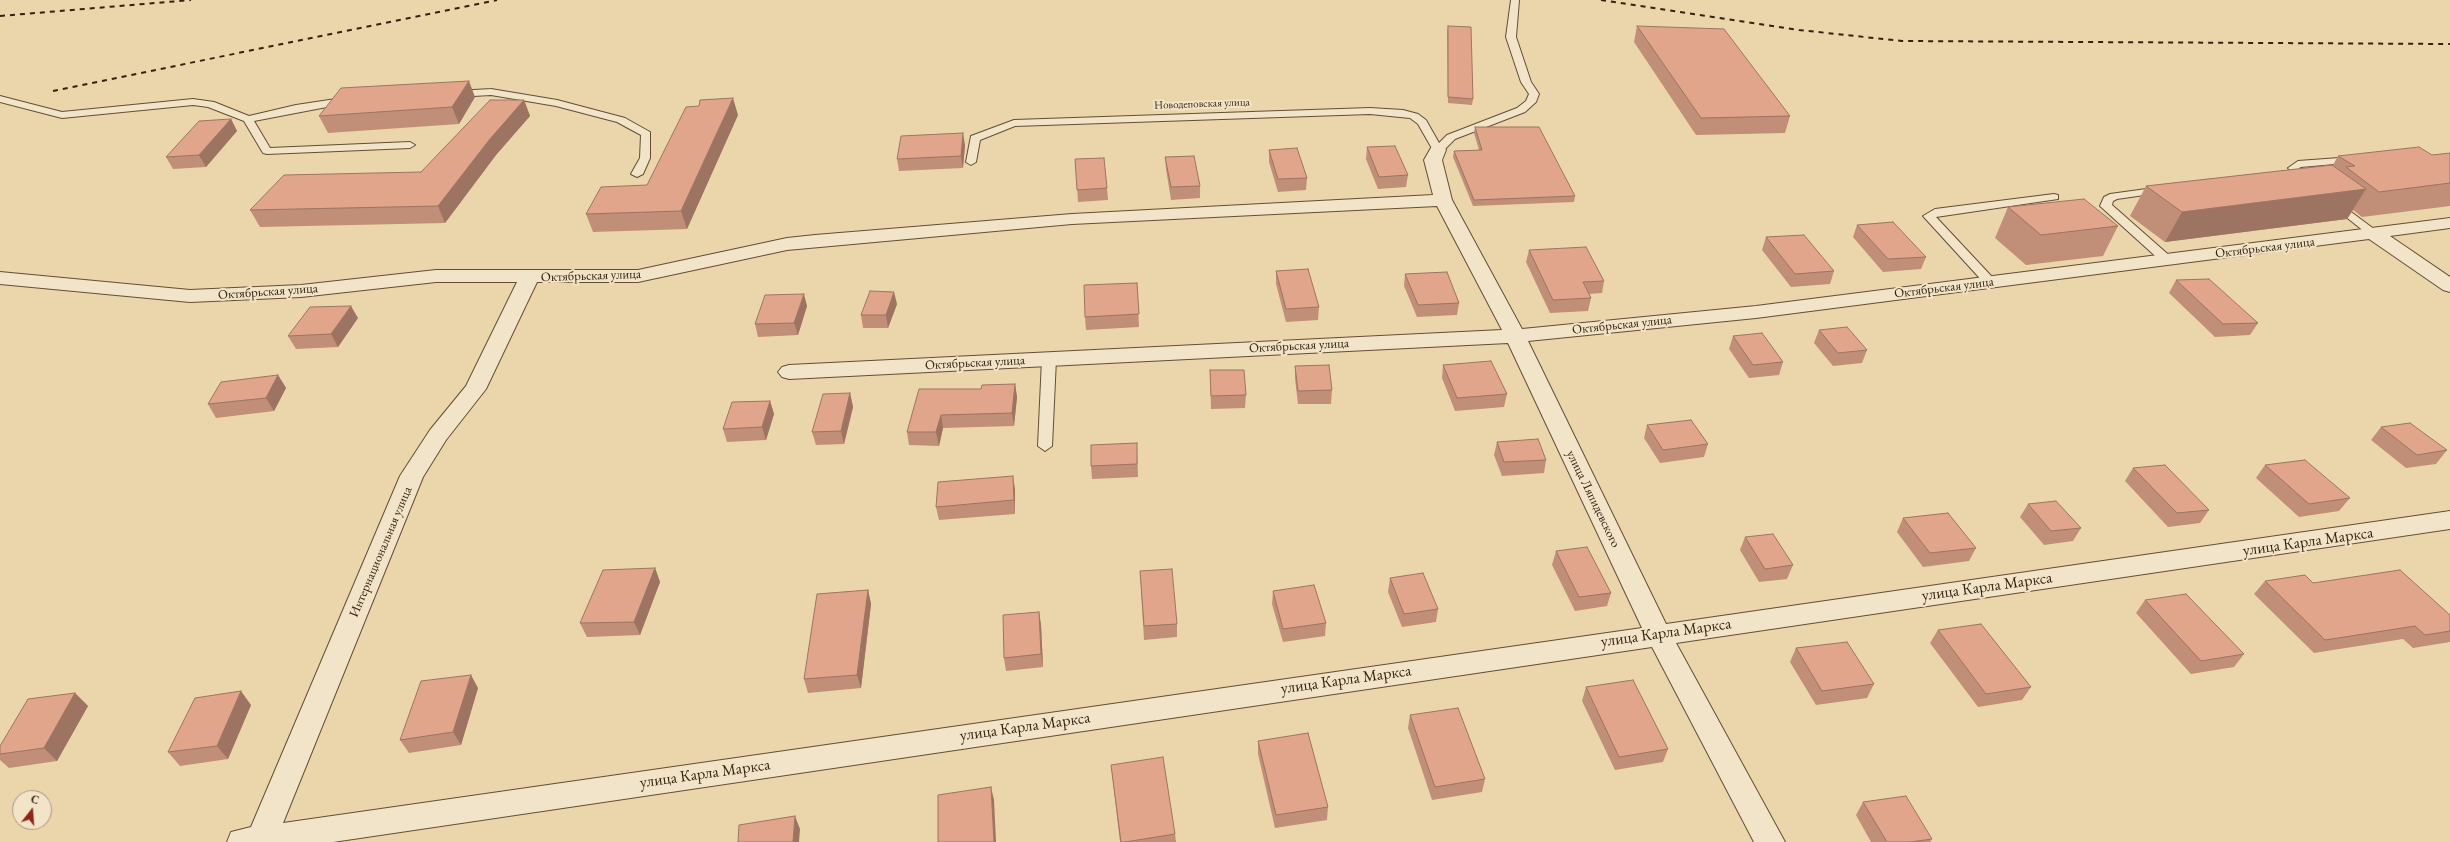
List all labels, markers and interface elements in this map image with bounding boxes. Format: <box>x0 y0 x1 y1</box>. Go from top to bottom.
street label: Новодеповская улица <box>1154 96 1250 112</box>
street label: Октябрьская улица <box>2214 234 2316 262</box>
street label: Октябрьская улица <box>541 266 641 286</box>
street label: Октябрьская улица <box>1893 274 1995 302</box>
street label: Октябрьская улица <box>217 281 319 303</box>
street label: Октябрьская улица <box>1571 312 1673 338</box>
street label: Октябрьская улица <box>1249 336 1349 356</box>
street label: Октябрьская улица <box>925 353 1025 373</box>
street label: улица Ляпидевского <box>1563 448 1623 550</box>
street label: Интернациональная улица <box>346 484 416 620</box>
street label: улица Карла Маркса <box>2242 523 2374 561</box>
street label: улица Карла Маркса <box>1921 568 2053 606</box>
street label: улица Карла Маркса <box>1600 614 1732 652</box>
street label: улица Карла Маркса <box>1280 661 1412 699</box>
street label: улица Карла Маркса <box>959 708 1091 746</box>
street label: улица Карла Маркса <box>639 755 771 793</box>
north arrow <box>12 790 52 830</box>
text: С <box>29 792 41 807</box>

